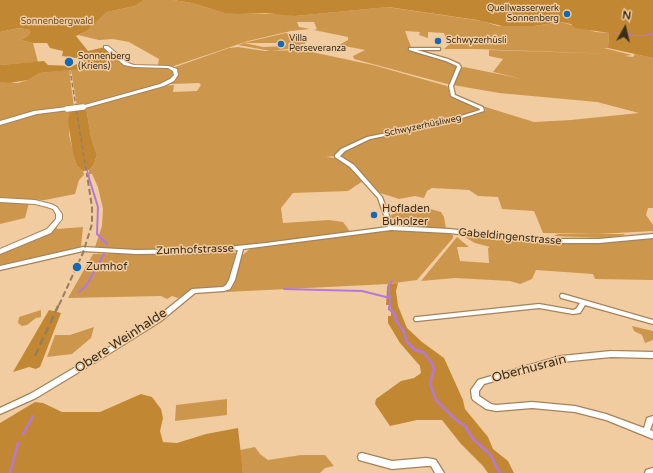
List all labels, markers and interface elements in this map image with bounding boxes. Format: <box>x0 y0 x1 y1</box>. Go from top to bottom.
place label: Quellwasserwerk Sonnenberg <box>487 4 559 25</box>
north arrow <box>605 8 645 48</box>
marker: Quellwasserwerk Sonnenberg <box>562 9 572 19</box>
text: N <box>621 9 632 23</box>
park label: Sonnenbergwald <box>21 17 93 27</box>
place label: Villa Perseveranza <box>289 34 346 55</box>
marker: Schwyzerhüsli <box>433 36 443 46</box>
place label: Schwyzerhüsli <box>446 36 506 46</box>
marker: Villa Perseveranza <box>276 39 286 49</box>
place label: Sonnenberg (Kriens) <box>78 52 130 73</box>
marker: Sonnenberg (Kriens) <box>63 56 75 68</box>
street label: Schwyzerhüsliweg <box>384 113 462 139</box>
place label: Hofladen Buholzer <box>382 202 430 228</box>
marker: Hofladen Buholzer <box>369 210 379 220</box>
street label: Gabeldingenstrasse <box>458 226 562 248</box>
street label: Zumhofstrasse <box>156 242 234 258</box>
place label: Zumhof <box>86 260 127 274</box>
marker: Zumhof <box>71 261 83 273</box>
street label: Obere Weinhalde <box>72 305 170 377</box>
street label: Oberhusrain <box>490 352 568 386</box>

